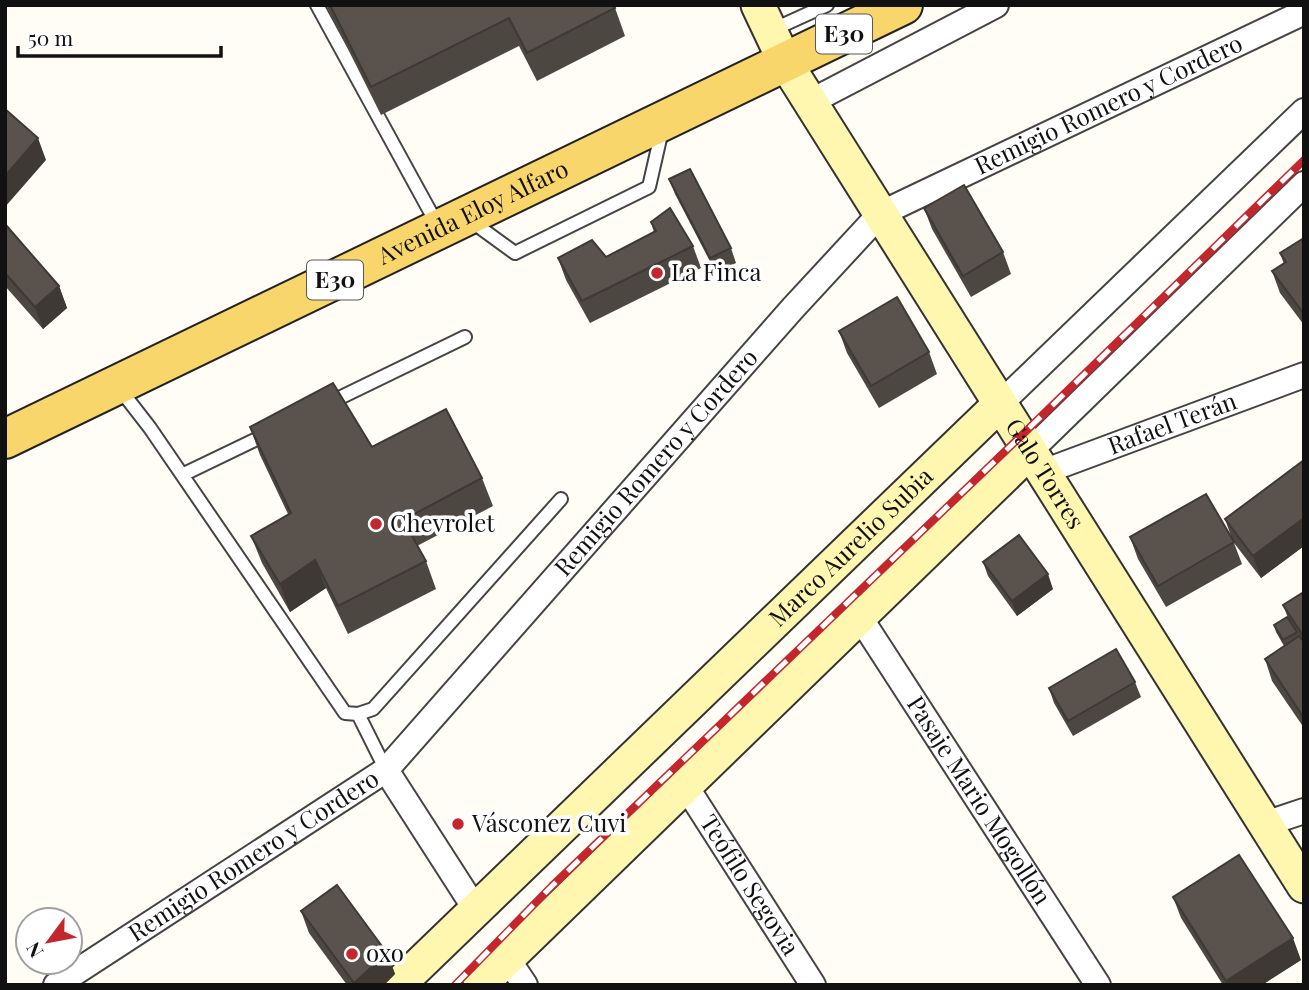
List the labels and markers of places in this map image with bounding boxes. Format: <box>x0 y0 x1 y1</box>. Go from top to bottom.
place label: La Finca <box>671 255 761 287</box>
marker: La Finca <box>649 265 665 281</box>
place label: Chevrolet <box>390 506 495 538</box>
marker: Chevrolet <box>368 516 384 532</box>
place label: Vásconez Cuvi <box>471 806 626 838</box>
marker: Vásconez Cuvi <box>450 816 466 832</box>
place label: oxo <box>366 936 404 968</box>
marker: oxo <box>344 946 360 962</box>

